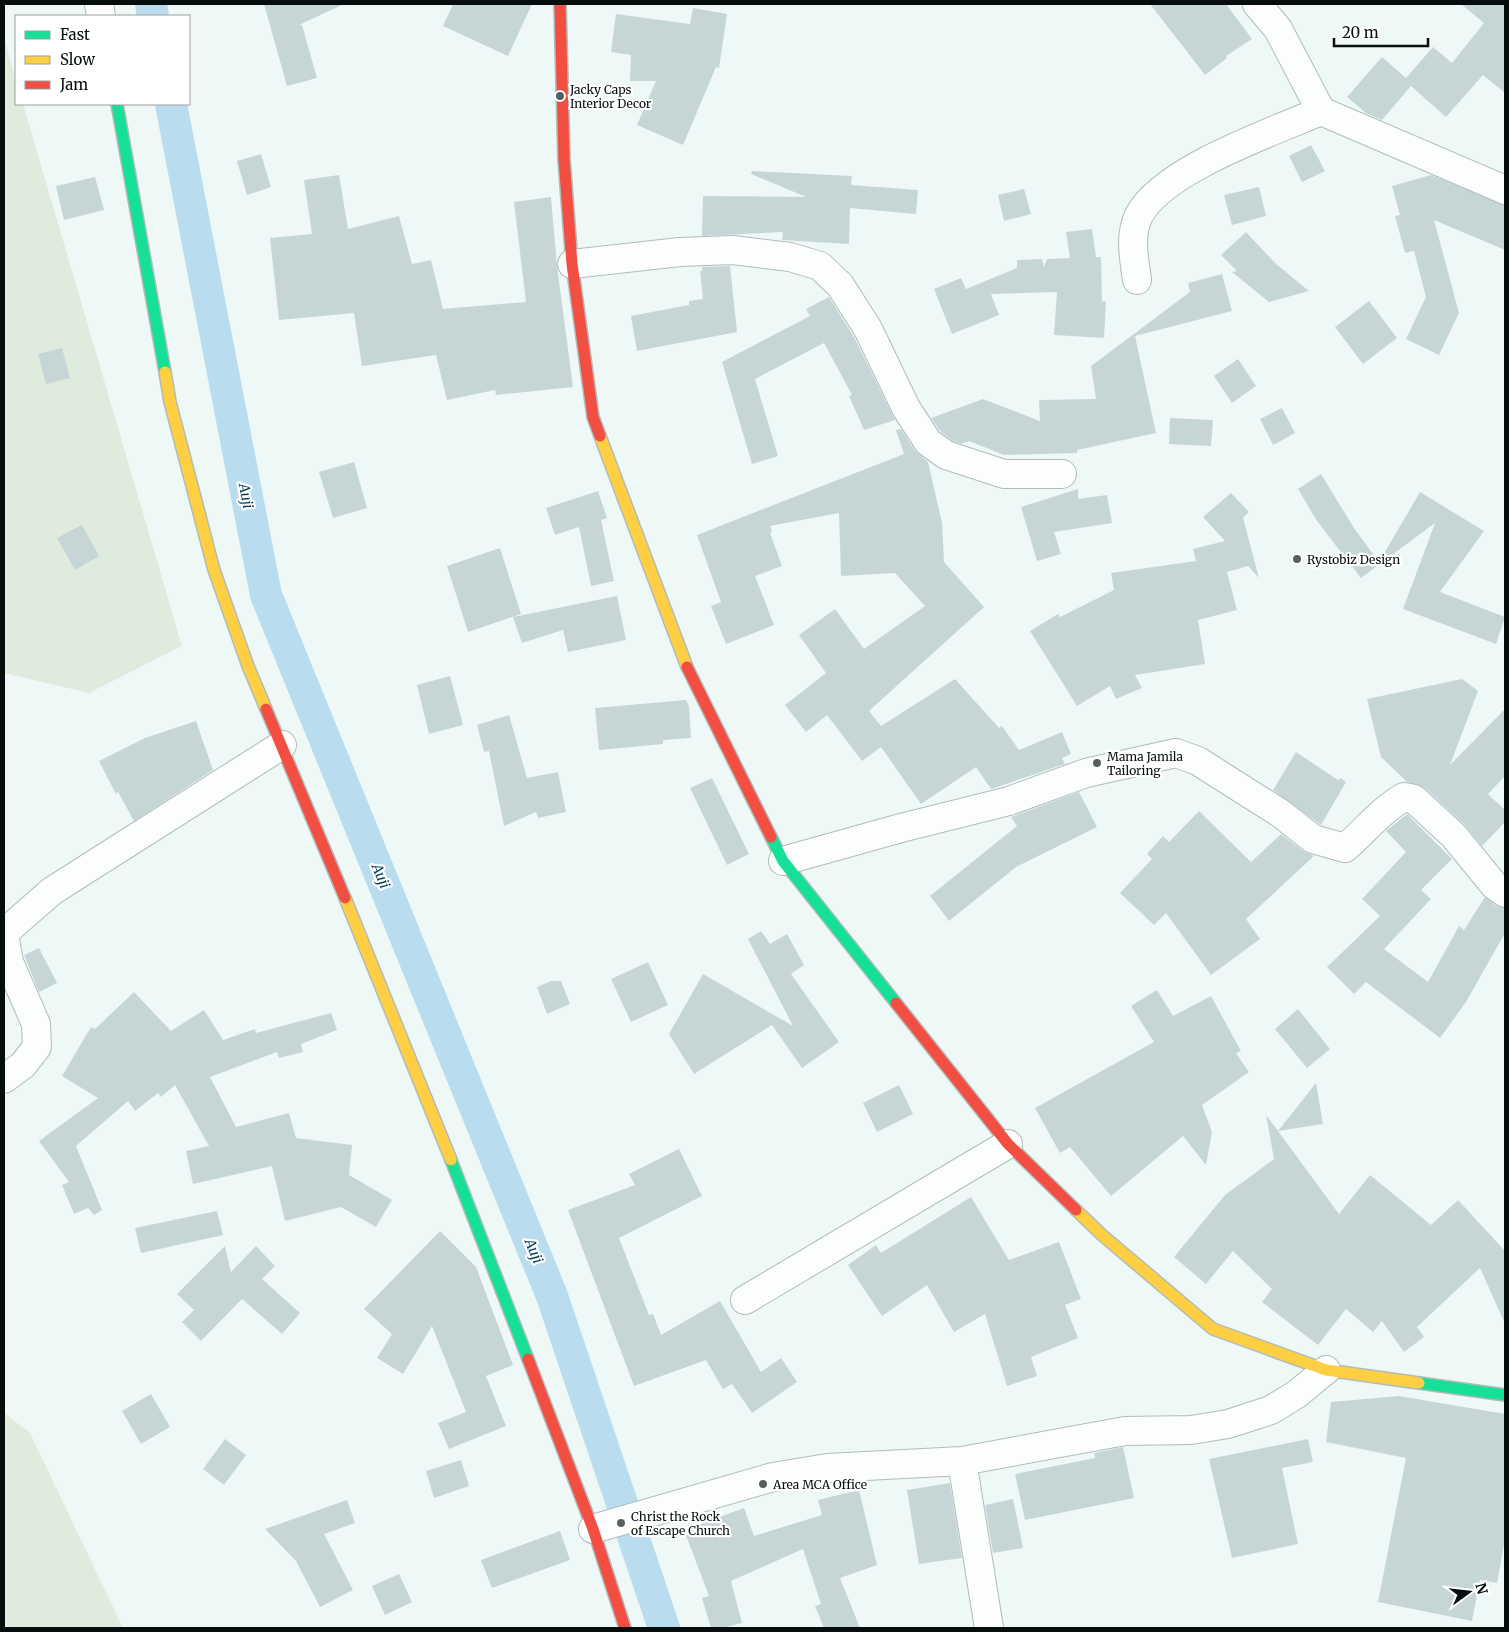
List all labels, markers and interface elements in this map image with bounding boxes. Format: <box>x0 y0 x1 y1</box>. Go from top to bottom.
legend <box>15 15 190 105</box>
scale bar <box>1334 15 1428 47</box>
text: 20 m <box>1342 23 1379 42</box>
text: Fast <box>60 25 90 44</box>
text: Slow <box>60 50 95 69</box>
text: Jam <box>59 75 88 94</box>
place label: Jacky Caps Interior Decor <box>569 82 652 111</box>
marker: Jacky Caps Interior Decor <box>554 90 566 102</box>
water label: Auji <box>235 481 257 510</box>
place label: Rystobiz Design <box>1307 552 1400 567</box>
marker: Rystobiz Design <box>1291 553 1303 565</box>
place label: Mama Jamila Tailoring <box>1107 749 1184 778</box>
marker: Mama Jamila Tailoring <box>1091 757 1103 769</box>
water label: Auji <box>368 860 394 891</box>
water label: Auji <box>521 1235 547 1266</box>
place label: Area MCA Office <box>772 1477 867 1492</box>
marker: Area MCA Office <box>757 1478 769 1490</box>
place label: Christ the Rock of Escape Church <box>631 1509 730 1538</box>
marker: Christ the Rock of Escape Church <box>615 1517 627 1529</box>
north arrow <box>1444 1567 1494 1617</box>
text: N <box>1471 1581 1492 1596</box>

